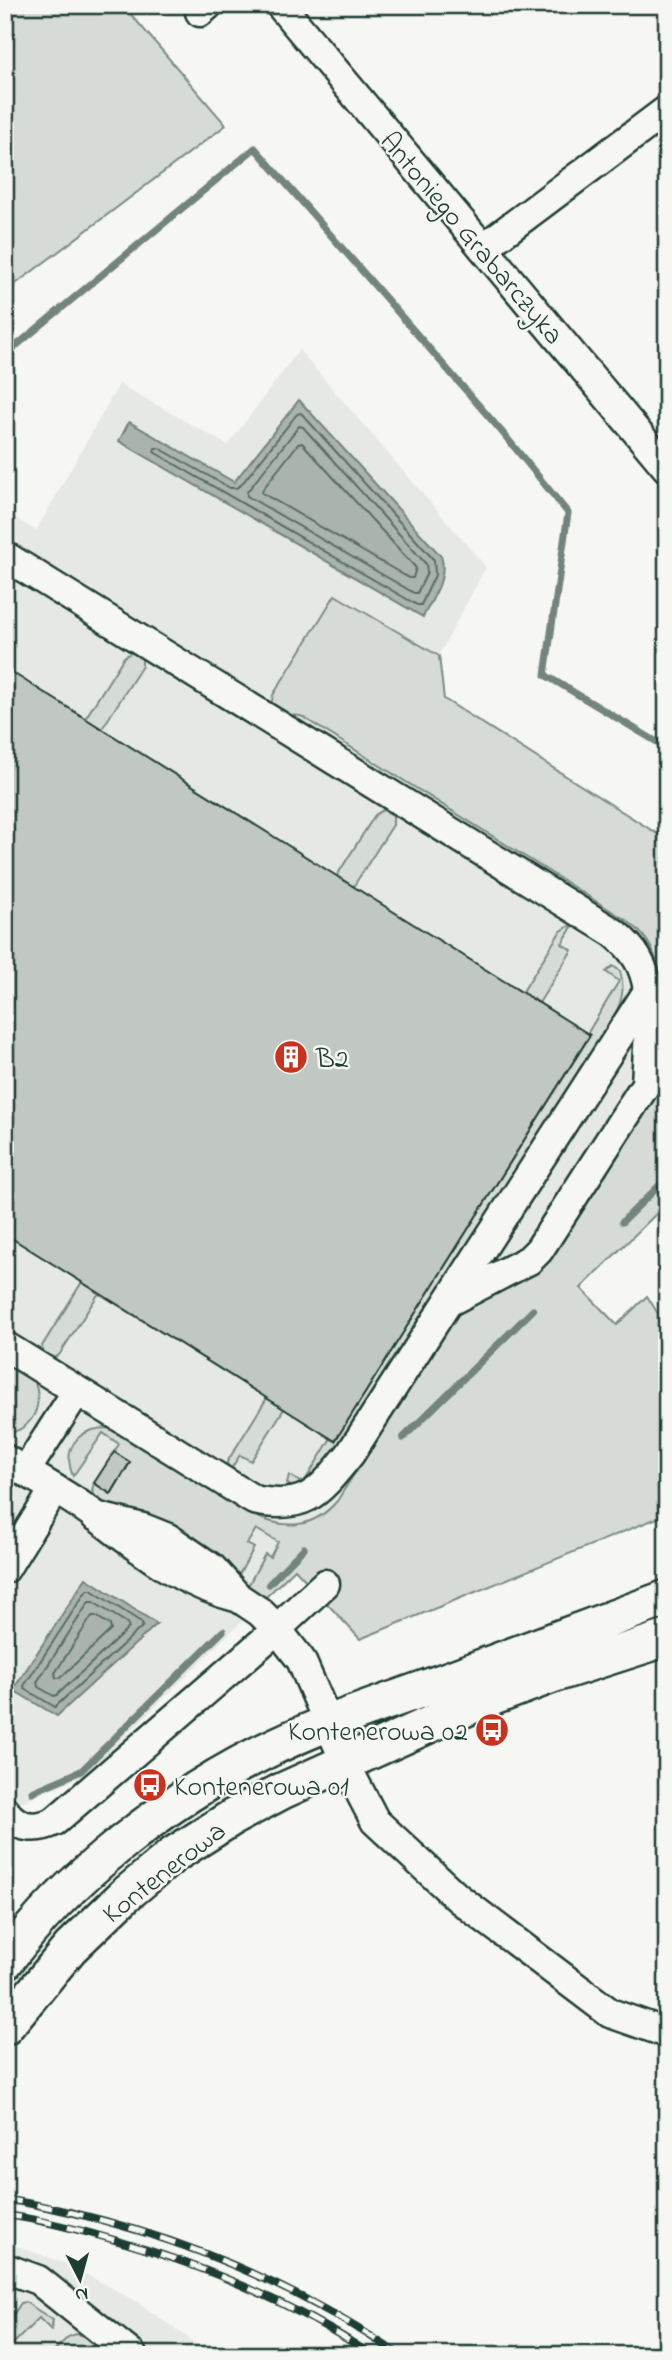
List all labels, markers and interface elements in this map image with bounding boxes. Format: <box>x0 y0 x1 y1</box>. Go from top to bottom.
street label: Antoniego Grabarczyka <box>369 124 572 355</box>
building icon: B2 <box>272 1038 310 1076</box>
place label: B2 <box>315 1040 349 1081</box>
bus stop icon: Kontenerowa 02 <box>473 1711 511 1749</box>
place label: Kontenerowa 02 <box>288 1713 468 1754</box>
bus stop icon: Kontenerowa 01 <box>131 1766 169 1804</box>
place label: Kontenerowa 01 <box>174 1768 349 1809</box>
street label: Kontenerowa <box>95 1812 236 1935</box>
north arrow <box>46 2244 116 2314</box>
text: N <box>74 2279 89 2308</box>

